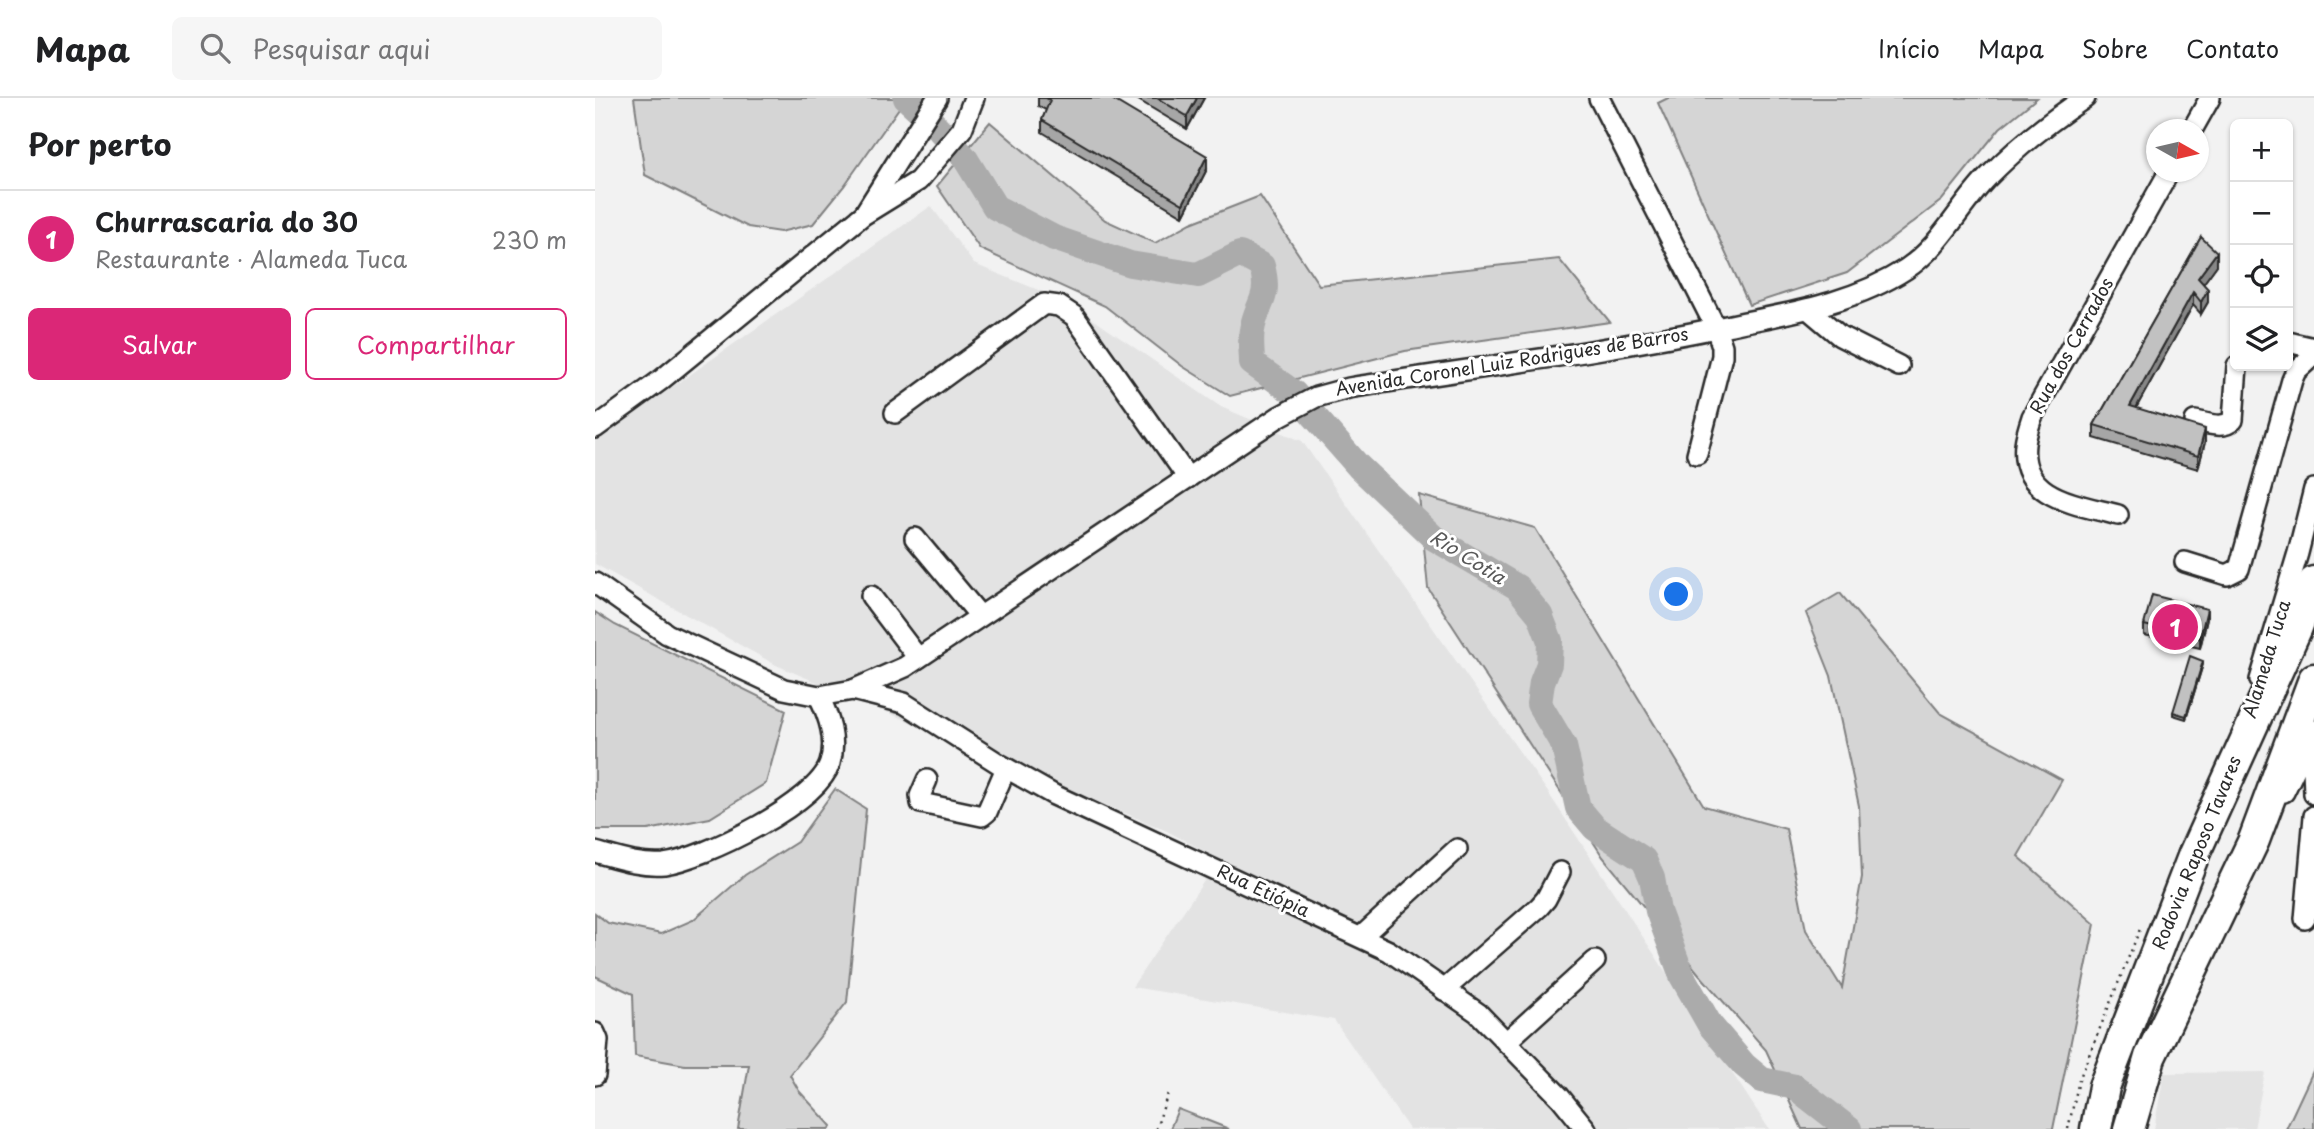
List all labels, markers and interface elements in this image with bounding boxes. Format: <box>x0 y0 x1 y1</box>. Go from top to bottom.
search box <box>172 17 662 80</box>
text: Mapa <box>35 23 130 73</box>
icon: search <box>196 29 234 67</box>
text: Pesquisar aqui <box>252 29 431 68</box>
text: Início <box>1878 30 1940 66</box>
text: Mapa <box>1978 30 2044 66</box>
text: Sobre <box>2082 30 2148 66</box>
text: Contato <box>2186 30 2279 66</box>
north arrow <box>2146 119 2209 182</box>
map controls <box>2230 119 2293 371</box>
button: + <box>2230 119 2293 182</box>
text: Por perto <box>28 121 171 166</box>
button: − <box>2230 182 2293 245</box>
text: Churrascaria do 30 <box>95 202 358 241</box>
text: 1 <box>46 222 57 257</box>
text: 230 m <box>492 222 567 257</box>
text: Restaurante · Alameda Tuca <box>95 241 407 276</box>
button: locate <box>2230 245 2293 308</box>
street label: Rua dos Cerrados <box>2022 272 2119 418</box>
button: Salvar <box>28 308 291 380</box>
button: Compartilhar <box>305 308 567 380</box>
button: layers <box>2230 308 2293 371</box>
street label: Avenida Coronel Luiz Rodrigues de Barros <box>1333 319 1690 402</box>
water label: Rio Cotia <box>1425 522 1513 591</box>
your location <box>1659 577 1693 611</box>
street label: Alameda Tuca <box>2235 595 2297 721</box>
pin: 1 <box>2152 601 2198 653</box>
street label: Rodovia Raposo Tavares <box>2144 751 2247 954</box>
street label: Rua Etiópia <box>1213 856 1315 923</box>

